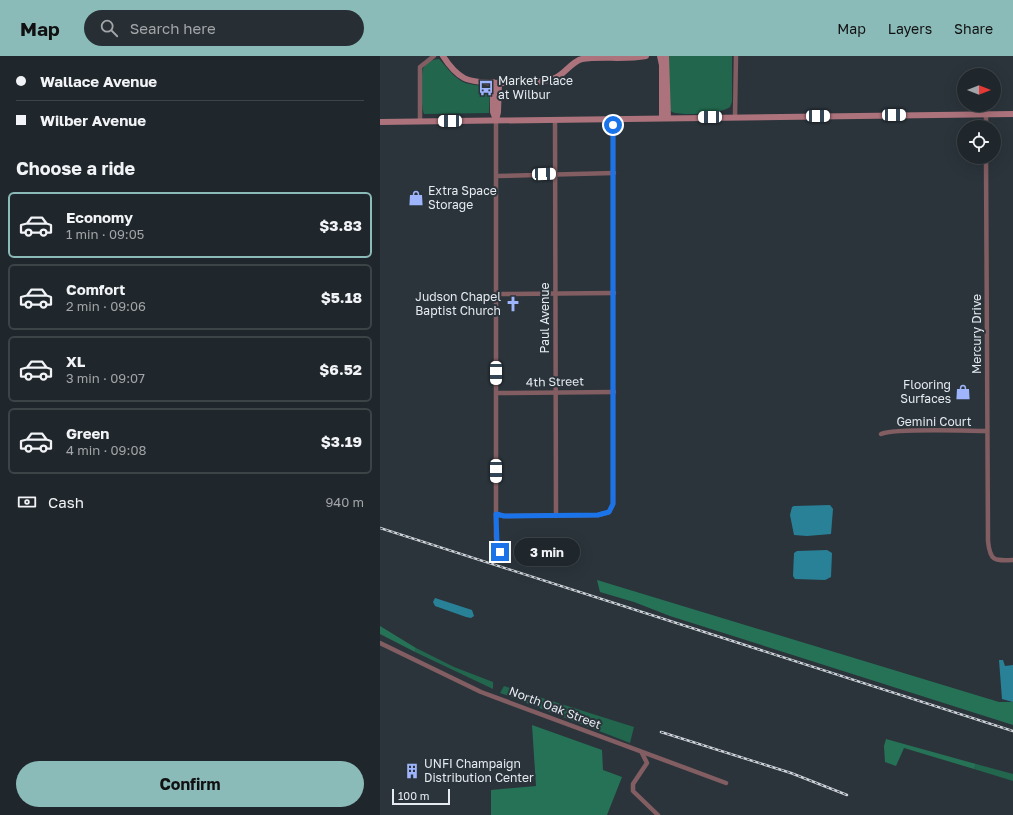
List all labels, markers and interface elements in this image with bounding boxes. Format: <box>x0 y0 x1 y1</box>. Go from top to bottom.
search box <box>84 10 364 46</box>
text: Map <box>20 17 60 40</box>
icon: search <box>98 17 120 39</box>
text: Search here <box>130 19 216 37</box>
text: Map <box>837 20 866 37</box>
text: Layers <box>888 20 932 37</box>
text: Share <box>954 20 993 37</box>
north arrow <box>957 68 1001 112</box>
map controls <box>957 68 1001 164</box>
text: Wallace Avenue <box>40 72 157 90</box>
place label: Market Place at Wilbur <box>498 73 573 102</box>
bus stop icon: Market Place at Wilbur <box>477 79 495 97</box>
car <box>882 109 906 121</box>
car <box>806 110 830 122</box>
text: Wilber Avenue <box>40 111 146 129</box>
car <box>698 111 722 123</box>
car <box>438 115 462 127</box>
route start <box>604 116 622 134</box>
button: locate <box>957 120 1001 164</box>
text: Choose a ride <box>16 157 135 179</box>
car <box>532 168 556 180</box>
place label: Extra Space Storage <box>428 183 497 212</box>
shop icon: Extra Space Storage <box>407 189 425 207</box>
icon: car <box>18 207 54 243</box>
text: Economy <box>66 208 133 226</box>
text: $3.83 <box>319 216 362 234</box>
text: 1 min · 09:05 <box>66 226 144 242</box>
icon: car <box>18 279 54 315</box>
text: Comfort <box>66 280 125 298</box>
street label: Paul Avenue <box>537 282 552 353</box>
text: $5.18 <box>321 288 362 306</box>
place label: Judson Chapel Baptist Church <box>415 289 501 318</box>
street label: Mercury Drive <box>969 294 984 374</box>
church icon: Judson Chapel Baptist Church <box>504 295 522 313</box>
text: 2 min · 09:06 <box>66 298 146 314</box>
icon: car <box>18 351 54 387</box>
text: XL <box>66 352 85 370</box>
text: $6.52 <box>319 360 362 378</box>
car <box>490 361 502 385</box>
text: 3 min · 09:07 <box>66 370 145 386</box>
street label: 4th Street <box>526 373 584 390</box>
place label: Flooring Surfaces <box>900 377 951 406</box>
shop icon: Flooring Surfaces <box>954 383 972 401</box>
street label: Gemini Court <box>896 414 972 429</box>
icon: car <box>18 423 54 459</box>
text: Green <box>66 424 109 442</box>
text: $3.19 <box>321 432 362 450</box>
text: 4 min · 09:08 <box>66 442 146 458</box>
car <box>490 459 502 483</box>
icon: cash <box>16 491 38 513</box>
text: Cash <box>48 493 84 511</box>
text: 940 m <box>325 494 364 510</box>
callout: 3 min <box>514 538 580 566</box>
route end <box>491 543 509 561</box>
text: 3 min <box>530 544 564 560</box>
street label: North Oak Street <box>507 683 604 732</box>
place label: UNFI Champaign Distribution Center <box>424 756 534 785</box>
button: Confirm <box>16 761 364 807</box>
building icon: UNFI Champaign Distribution Center <box>403 762 421 780</box>
scale bar <box>392 787 450 806</box>
text: 100 m <box>398 789 429 802</box>

